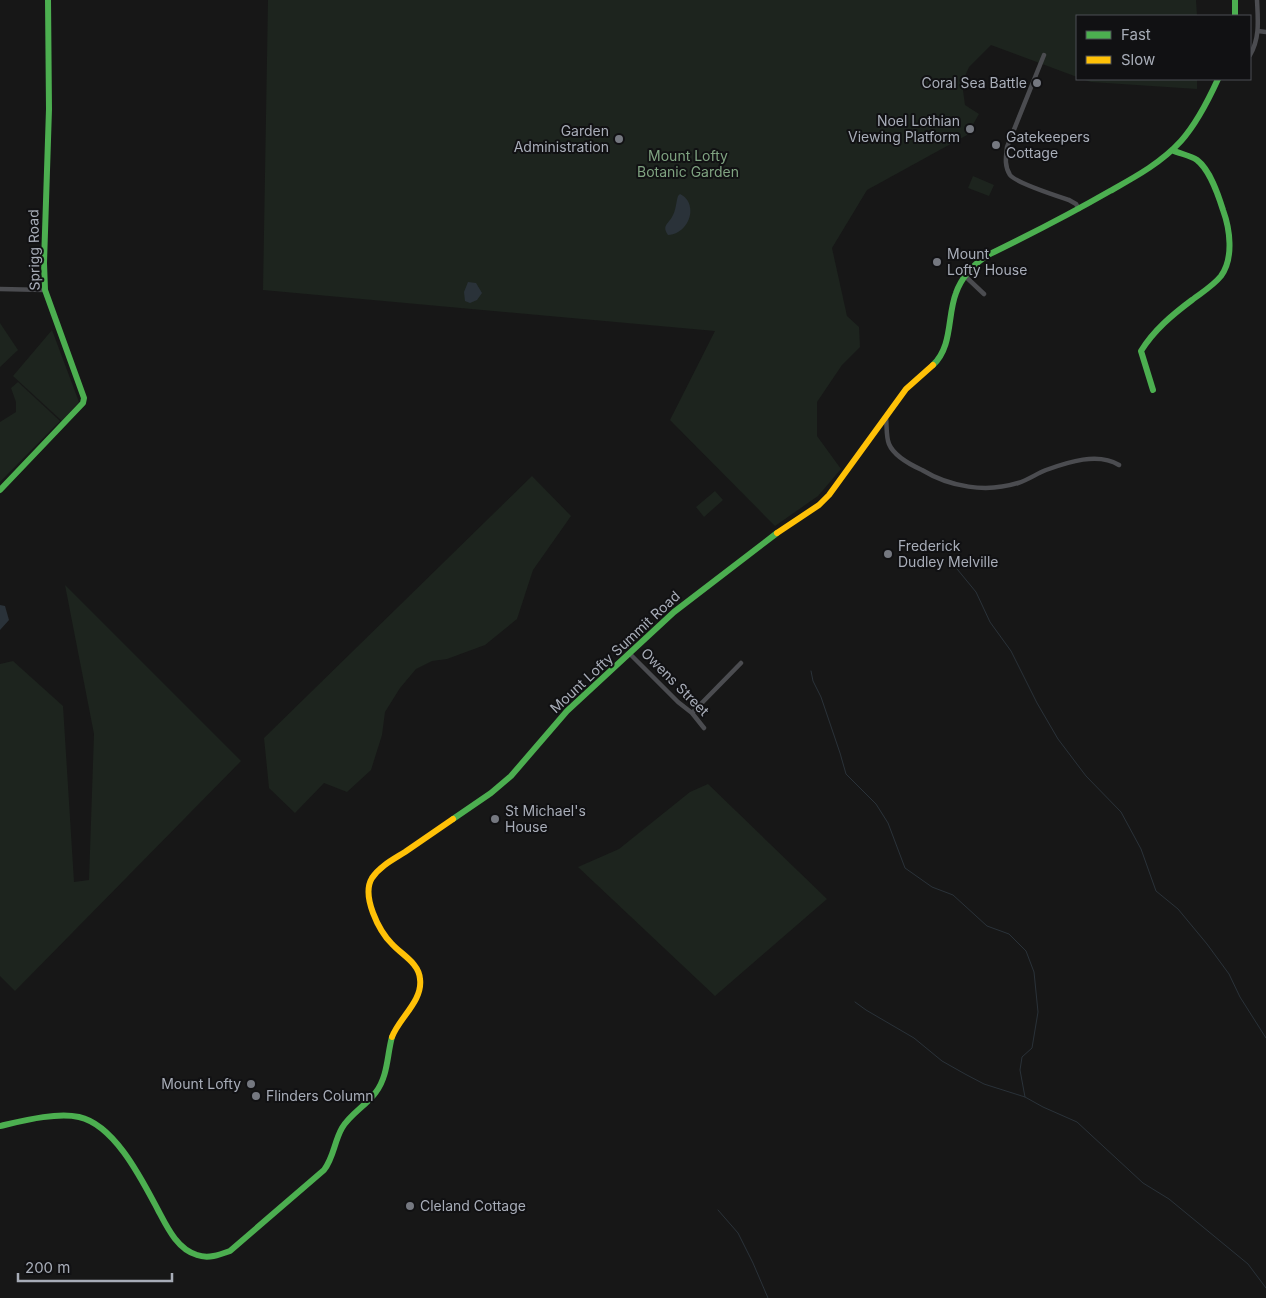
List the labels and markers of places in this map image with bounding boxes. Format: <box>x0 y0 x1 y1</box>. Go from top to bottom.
place label: Coral Sea Battle <box>921 74 1027 91</box>
marker: Coral Sea Battle <box>1031 77 1043 89</box>
place label: Noel Lothian Viewing Platform <box>848 112 960 145</box>
place label: Garden Administration <box>514 122 609 155</box>
marker: Noel Lothian Viewing Platform <box>964 123 976 135</box>
place label: Gatekeepers Cottage <box>1006 128 1090 161</box>
marker: Garden Administration <box>613 133 625 145</box>
marker: Gatekeepers Cottage <box>990 139 1002 151</box>
place label: Mount Lofty House <box>947 245 1027 278</box>
marker: Mount Lofty House <box>931 256 943 268</box>
place label: Frederick Dudley Melville <box>898 537 999 570</box>
marker: Frederick Dudley Melville <box>882 548 894 560</box>
place label: St Michael's House <box>505 802 586 835</box>
marker: St Michael's House <box>489 813 501 825</box>
place label: Mount Lofty <box>161 1075 241 1092</box>
marker: Mount Lofty <box>245 1078 257 1090</box>
place label: Flinders Column <box>266 1087 373 1104</box>
marker: Flinders Column <box>250 1090 262 1102</box>
place label: Cleland Cottage <box>420 1197 526 1214</box>
marker: Cleland Cottage <box>404 1200 416 1212</box>

